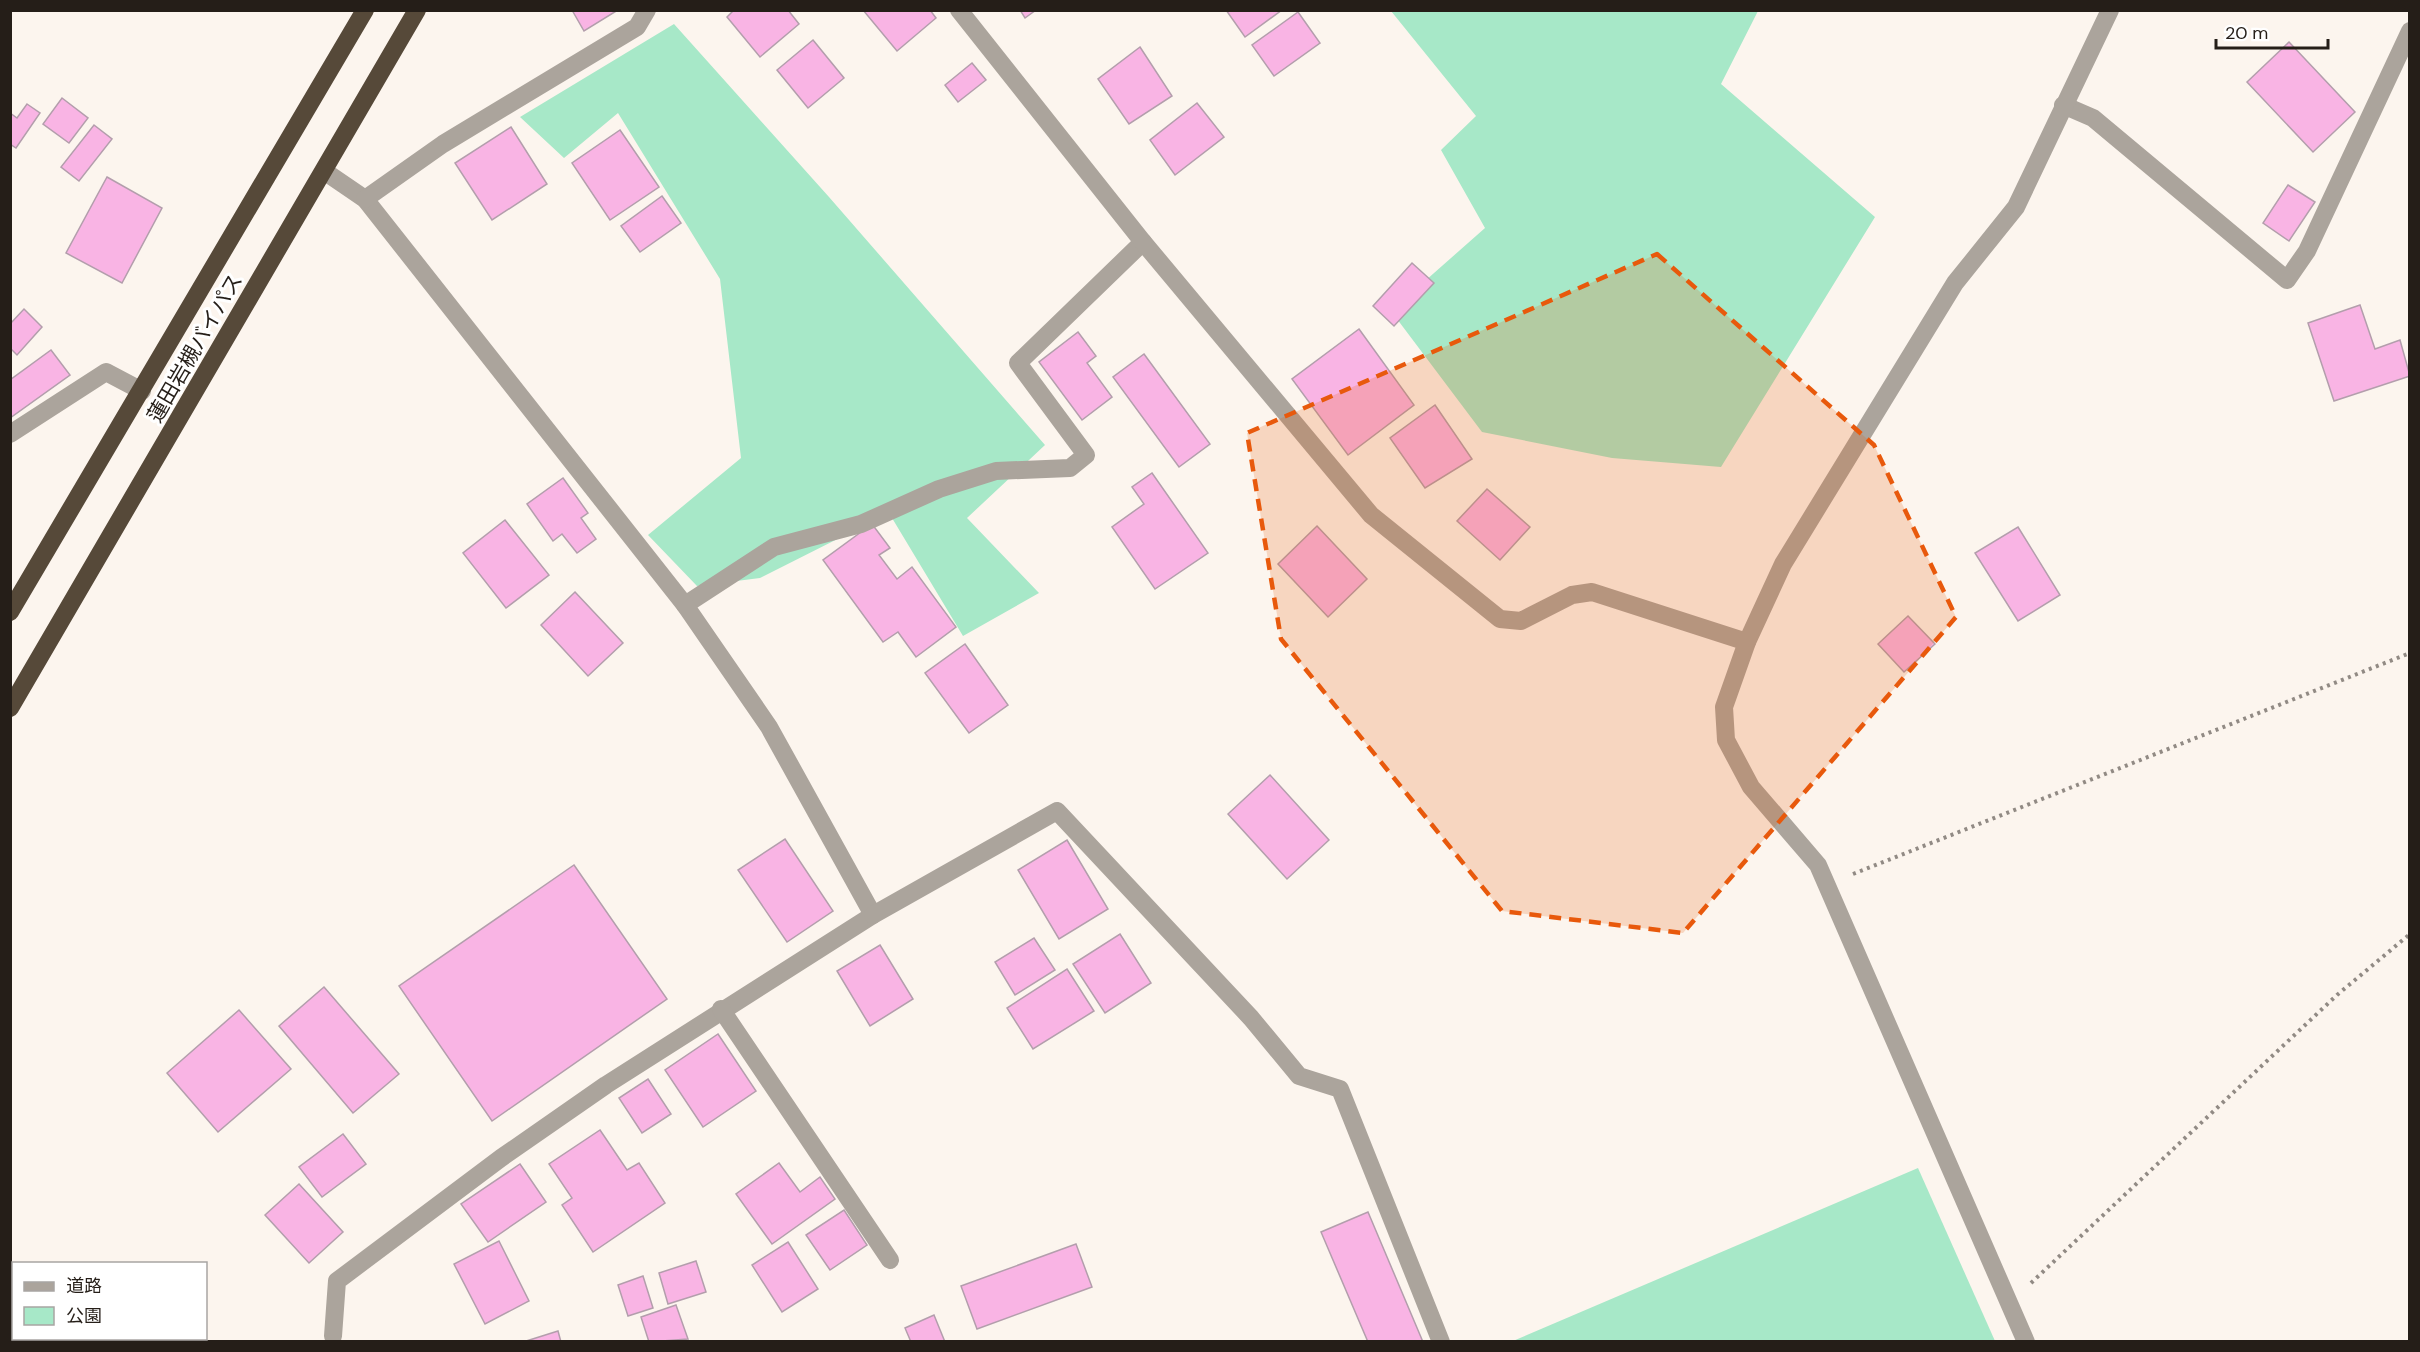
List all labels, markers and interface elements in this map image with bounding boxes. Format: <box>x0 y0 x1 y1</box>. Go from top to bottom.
scale bar <box>2216 12 2328 50</box>
text: 20 m <box>2225 21 2268 45</box>
street label: 蓮田岩槻バイパス <box>141 268 249 428</box>
legend <box>12 1262 207 1340</box>
text: 道路 <box>66 1274 102 1298</box>
text: 公園 <box>66 1304 102 1328</box>

